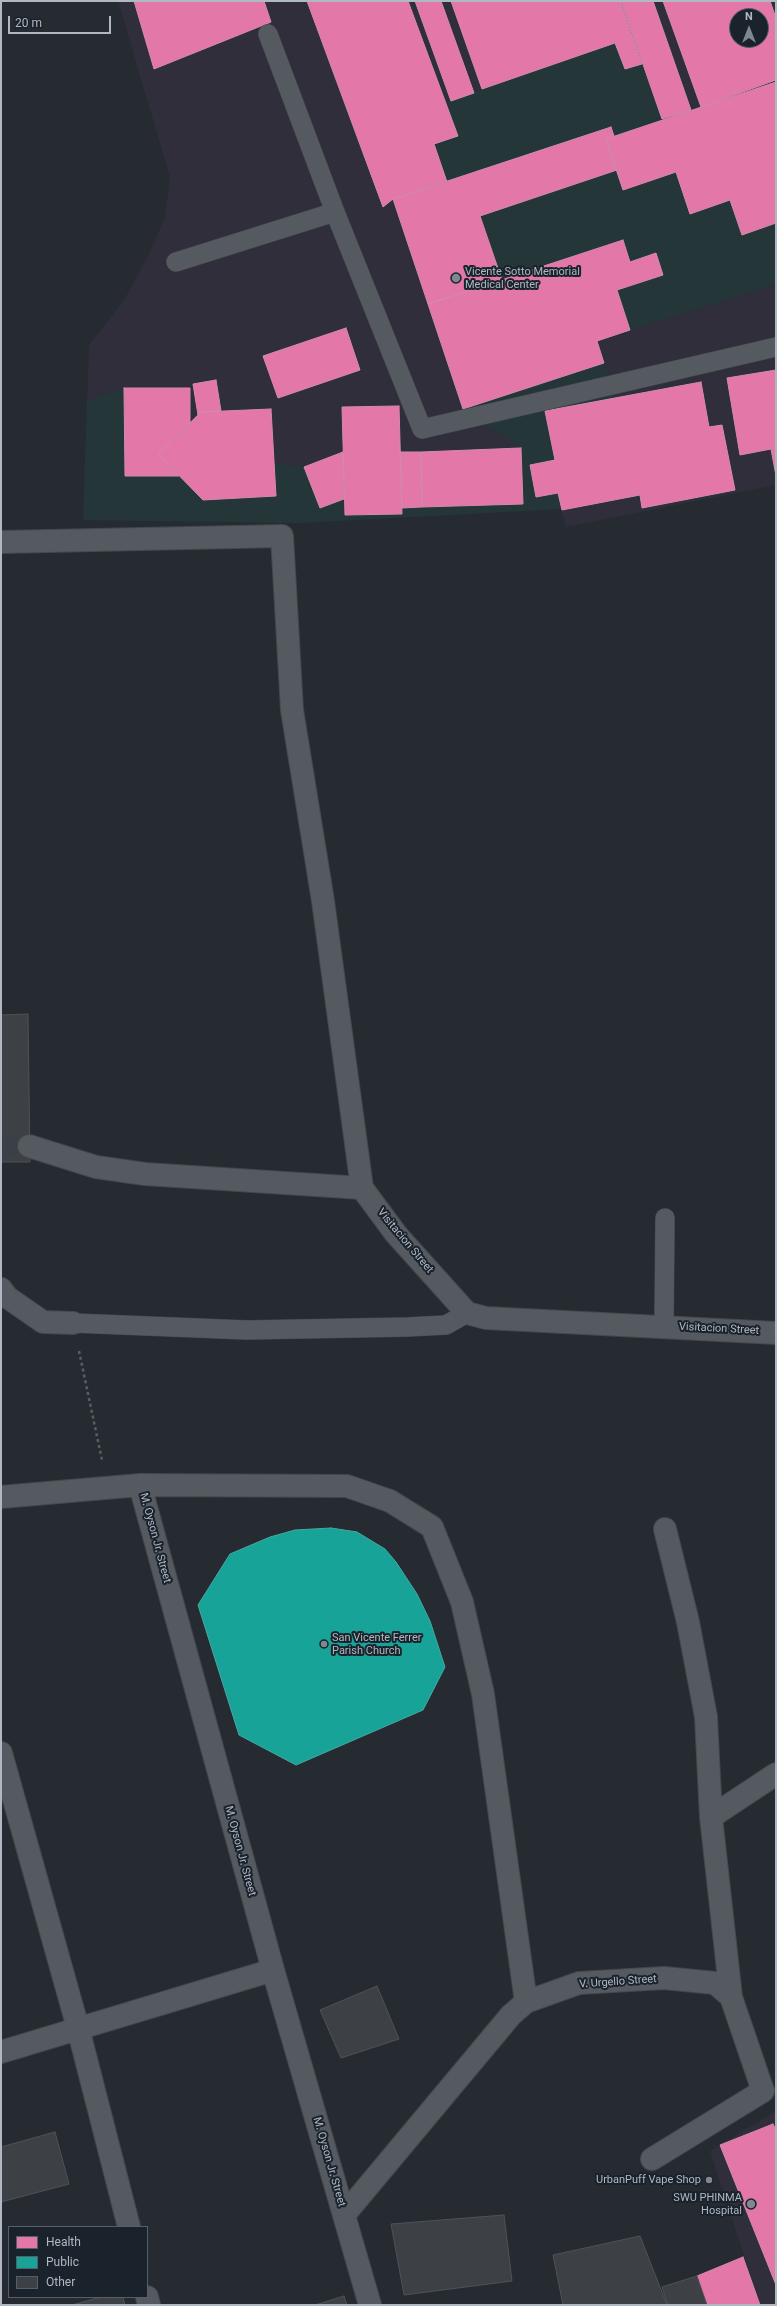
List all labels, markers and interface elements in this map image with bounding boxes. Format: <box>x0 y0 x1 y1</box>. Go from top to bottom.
scale bar <box>10 8 113 34</box>
north arrow <box>729 8 769 48</box>
text: N <box>745 10 753 23</box>
text: 20 m <box>15 16 42 30</box>
place label: Vicente Sotto Memorial Medical Center <box>465 265 580 291</box>
marker: Vicente Sotto Memorial Medical Center <box>450 272 462 284</box>
street label: Visitacion Street <box>374 1206 436 1276</box>
street label: Visitacion Street <box>679 1320 759 1338</box>
street label: M. Oyson Jr. Street <box>137 1492 173 1584</box>
place label: San Vicente Ferrer Parish Church <box>332 1631 422 1657</box>
marker: San Vicente Ferrer Parish Church <box>319 1639 329 1649</box>
street label: M. Oyson Jr. Street <box>222 1805 258 1897</box>
street label: V. Urgello Street <box>579 1973 657 1991</box>
street label: M. Oyson Jr. Street <box>310 2116 348 2208</box>
place label: UrbanPuff Vape Shop <box>596 2173 701 2187</box>
marker: UrbanPuff Vape Shop <box>704 2175 714 2185</box>
place label: SWU PHINMA Hospital <box>673 2191 742 2217</box>
marker: SWU PHINMA Hospital <box>745 2198 757 2210</box>
legend <box>8 2226 148 2298</box>
text: Health <box>46 2235 81 2249</box>
text: Public <box>46 2255 79 2269</box>
text: Other <box>46 2275 75 2289</box>

